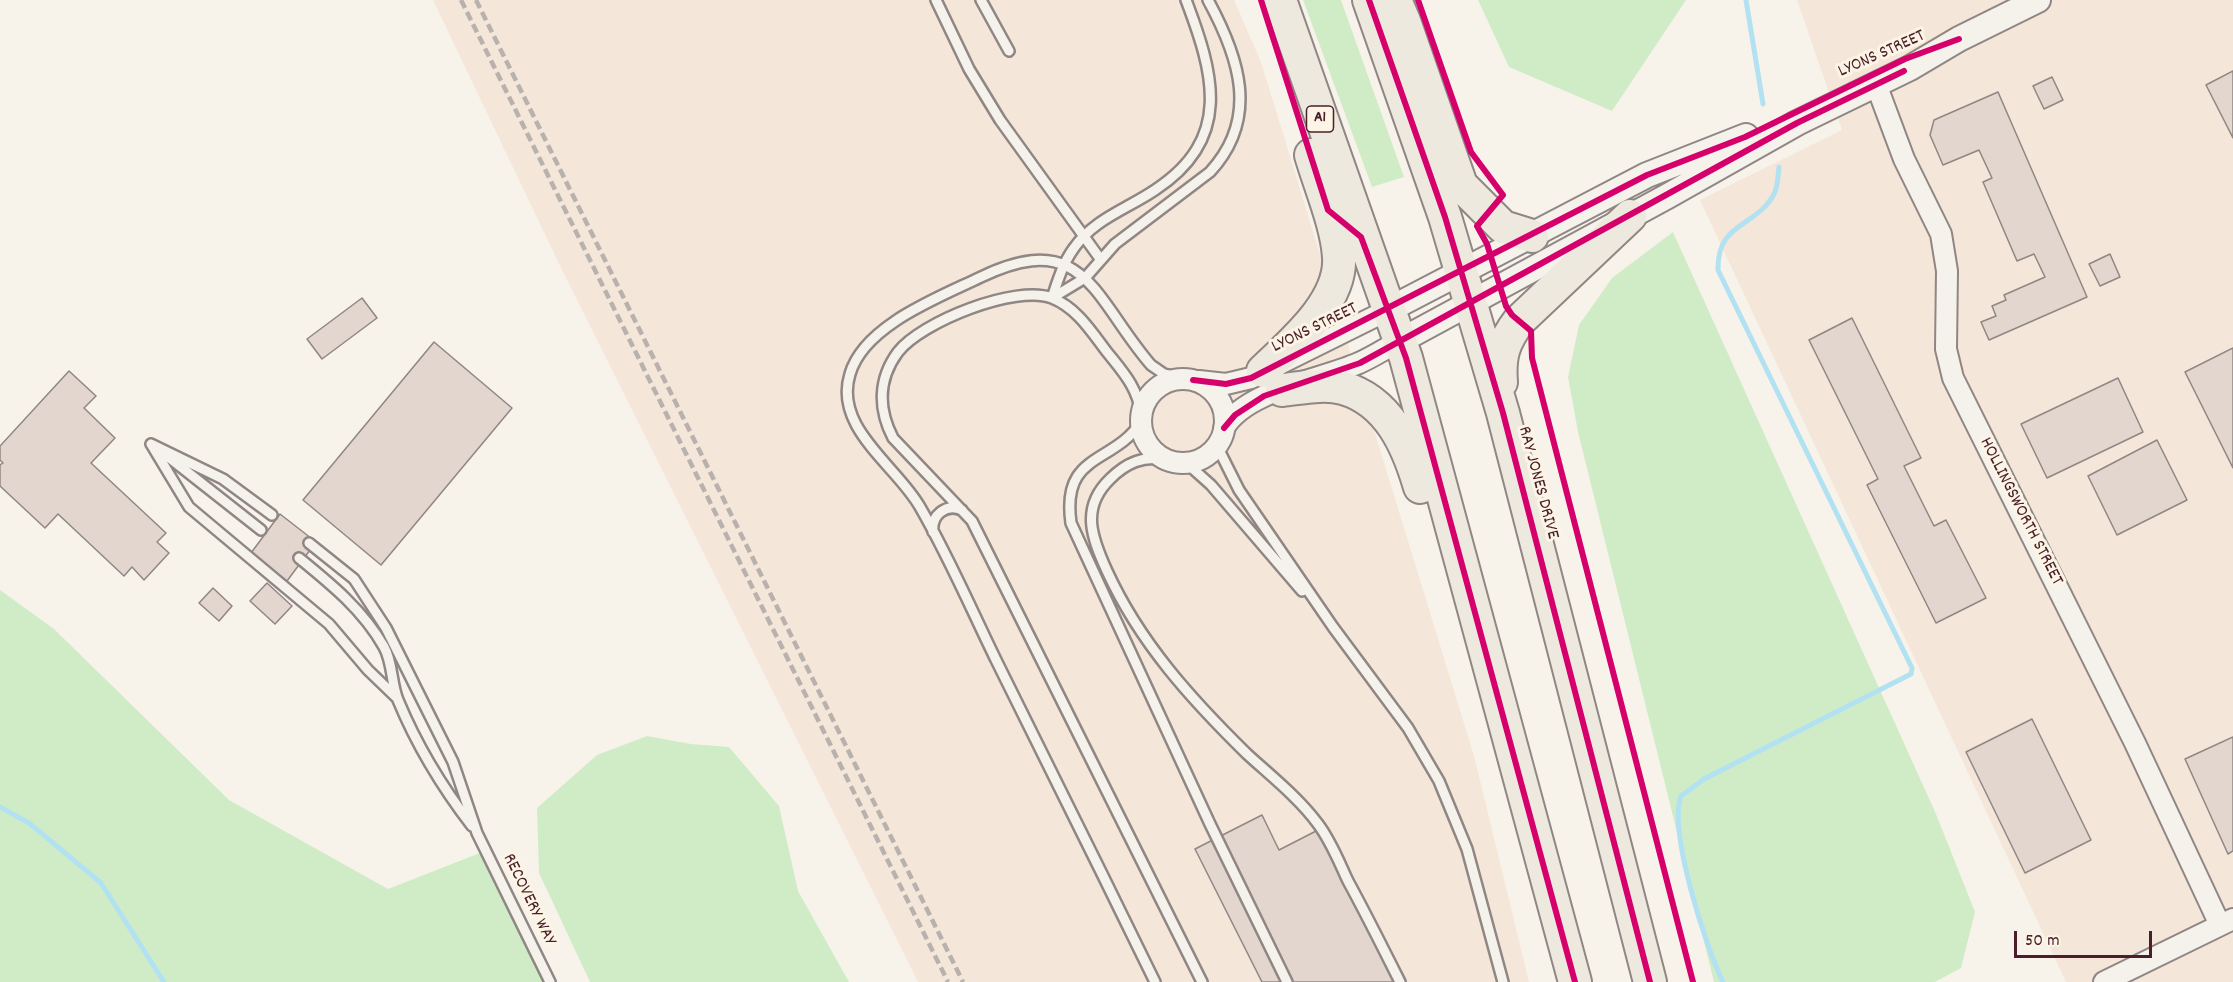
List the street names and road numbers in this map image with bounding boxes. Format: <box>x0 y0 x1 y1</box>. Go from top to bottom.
street label: LYONS STREET <box>1835 26 1929 84</box>
road number: A1 <box>1306 106 1334 132</box>
street label: LYONS STREET <box>1269 299 1361 359</box>
street label: RAY JONES DRIVE <box>1512 424 1562 542</box>
street label: HOLLINGSWORTH STREET <box>1973 434 2067 590</box>
street label: RECOVERY WAY <box>497 851 559 949</box>

